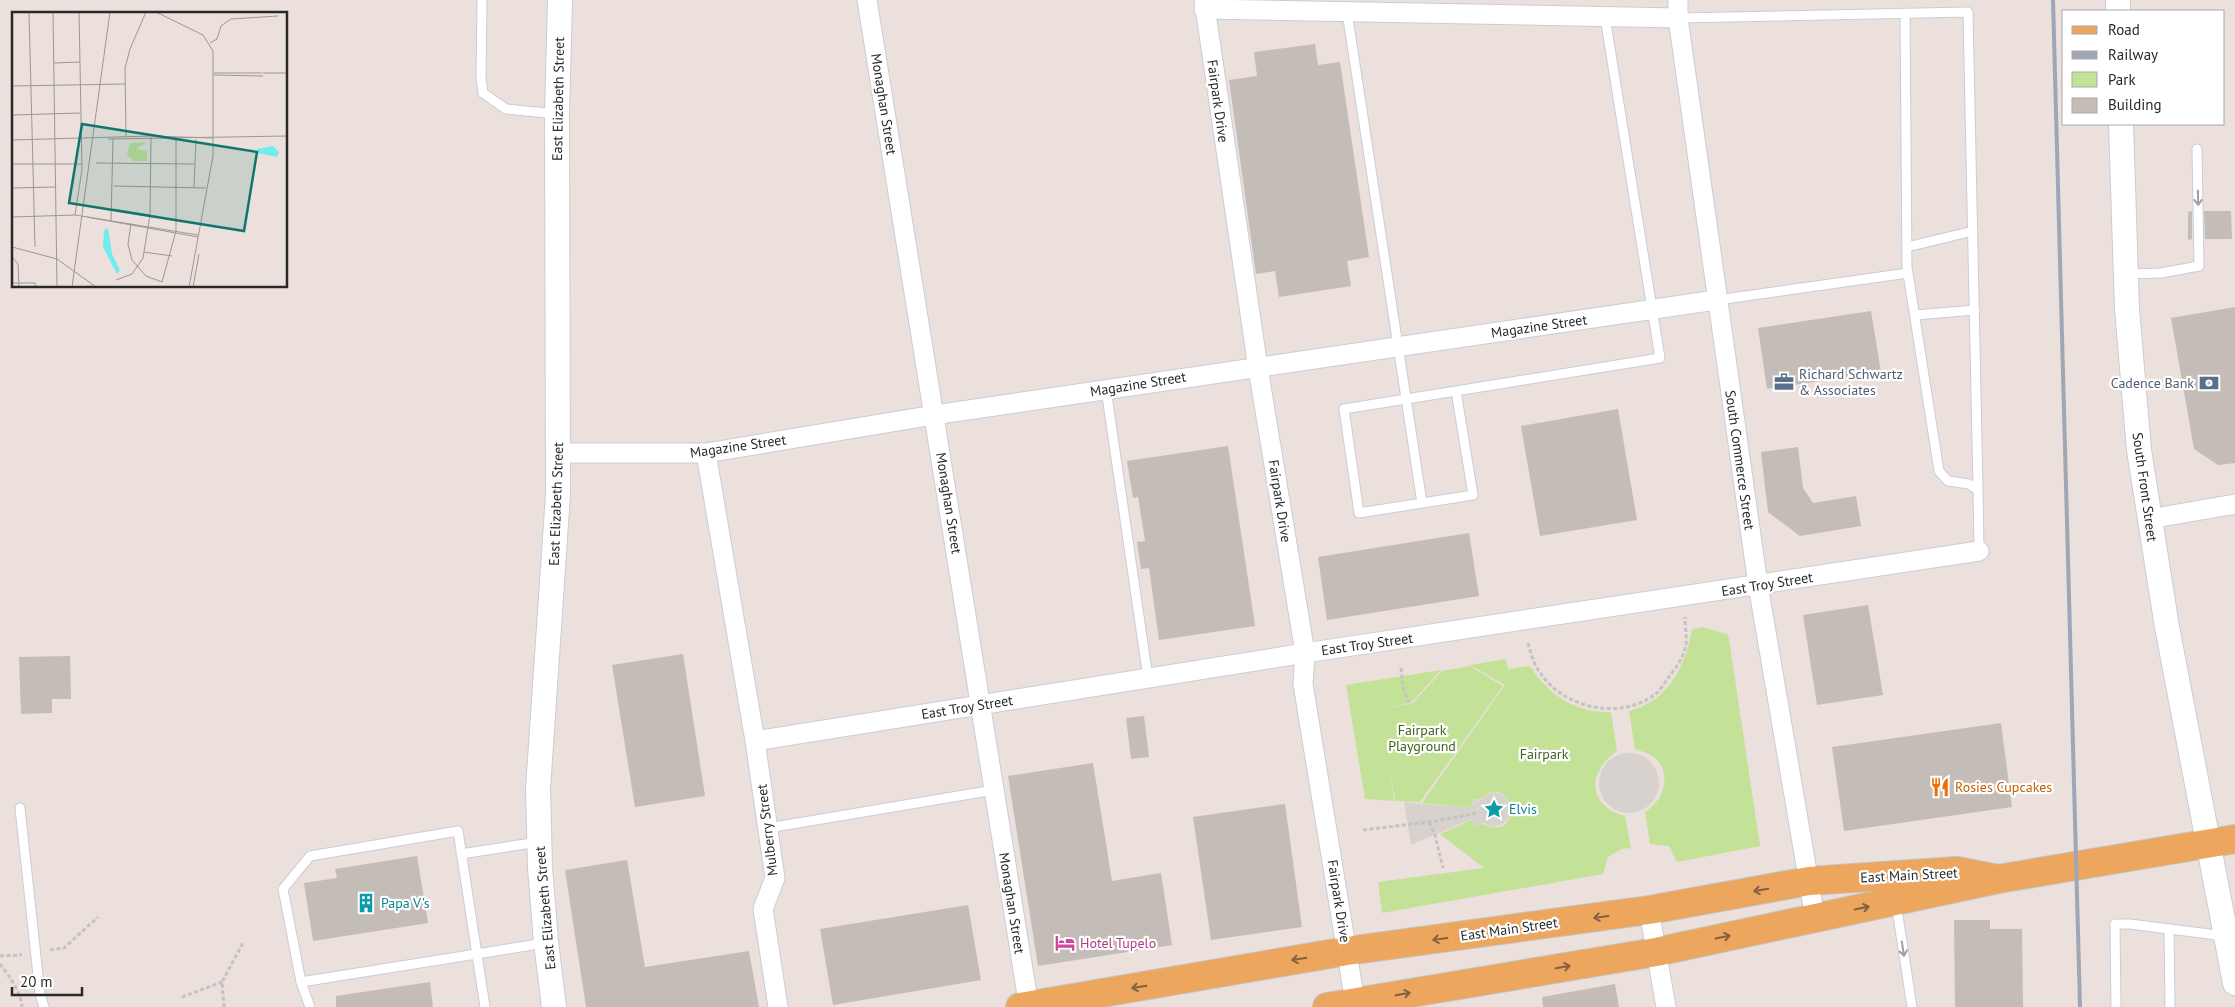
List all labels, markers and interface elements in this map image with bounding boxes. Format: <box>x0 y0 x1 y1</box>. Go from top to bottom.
legend <box>2062 10 2225 125</box>
inset map <box>12 12 288 288</box>
text: Road <box>2108 20 2140 39</box>
street label: East Elizabeth Street <box>548 37 568 161</box>
text: Railway <box>2108 45 2158 64</box>
street label: Monaghan Street <box>867 52 901 156</box>
street label: Fairpark Drive <box>1203 58 1233 144</box>
text: Park <box>2108 70 2136 89</box>
text: Building <box>2108 95 2162 114</box>
one-way arrow <box>2193 189 2203 205</box>
street label: Magazine Street <box>1490 310 1588 342</box>
place label: Richard Schwartz & Associates <box>1799 365 1903 399</box>
street label: Magazine Street <box>1089 368 1187 400</box>
office icon: Richard Schwartz & Associates <box>1773 371 1795 393</box>
bank icon: Cadence Bank <box>2198 372 2220 394</box>
place label: Cadence Bank <box>2111 374 2194 392</box>
street label: South Commerce Street <box>1721 389 1759 531</box>
street label: Magazine Street <box>689 430 787 462</box>
street label: South Front Street <box>2128 431 2162 543</box>
street label: East Elizabeth Street <box>545 442 567 566</box>
street label: Monaghan Street <box>932 451 966 555</box>
street label: Fairpark Drive <box>1265 458 1295 544</box>
street label: East Troy Street <box>1720 568 1814 600</box>
street label: East Troy Street <box>1320 629 1414 659</box>
street label: East Troy Street <box>920 691 1014 723</box>
park label: Fairpark Playground <box>1388 721 1456 755</box>
park label: Fairpark <box>1520 745 1569 763</box>
restaurant icon: Rosies Cupcakes <box>1929 776 1951 798</box>
place label: Rosies Cupcakes <box>1955 778 2052 796</box>
street label: Mulberry Street <box>752 783 782 877</box>
place icon: Elvis <box>1483 798 1505 820</box>
place label: Elvis <box>1509 800 1537 818</box>
street label: East Elizabeth Street <box>531 845 559 971</box>
street label: Monaghan Street <box>995 851 1029 955</box>
street label: Fairpark Drive <box>1324 858 1354 944</box>
street label: East Main Street <box>1860 863 1959 887</box>
one-way arrow <box>1753 885 1769 895</box>
building icon: Papa V's <box>355 892 377 914</box>
place label: Papa V's <box>381 894 430 912</box>
one-way arrow <box>1854 902 1870 912</box>
one-way arrow <box>1593 912 1609 922</box>
street label: East Main Street <box>1459 913 1559 945</box>
hotel icon: Hotel Tupelo <box>1054 932 1076 954</box>
one-way arrow <box>1714 932 1730 942</box>
place label: Hotel Tupelo <box>1080 934 1156 952</box>
one-way arrow <box>1432 934 1448 944</box>
one-way arrow <box>1898 940 1908 956</box>
one-way arrow <box>1292 955 1308 965</box>
one-way arrow <box>1555 962 1571 972</box>
scale bar <box>12 964 82 996</box>
text: 20 m <box>20 972 53 991</box>
one-way arrow <box>1131 982 1147 992</box>
one-way arrow <box>1394 989 1410 999</box>

